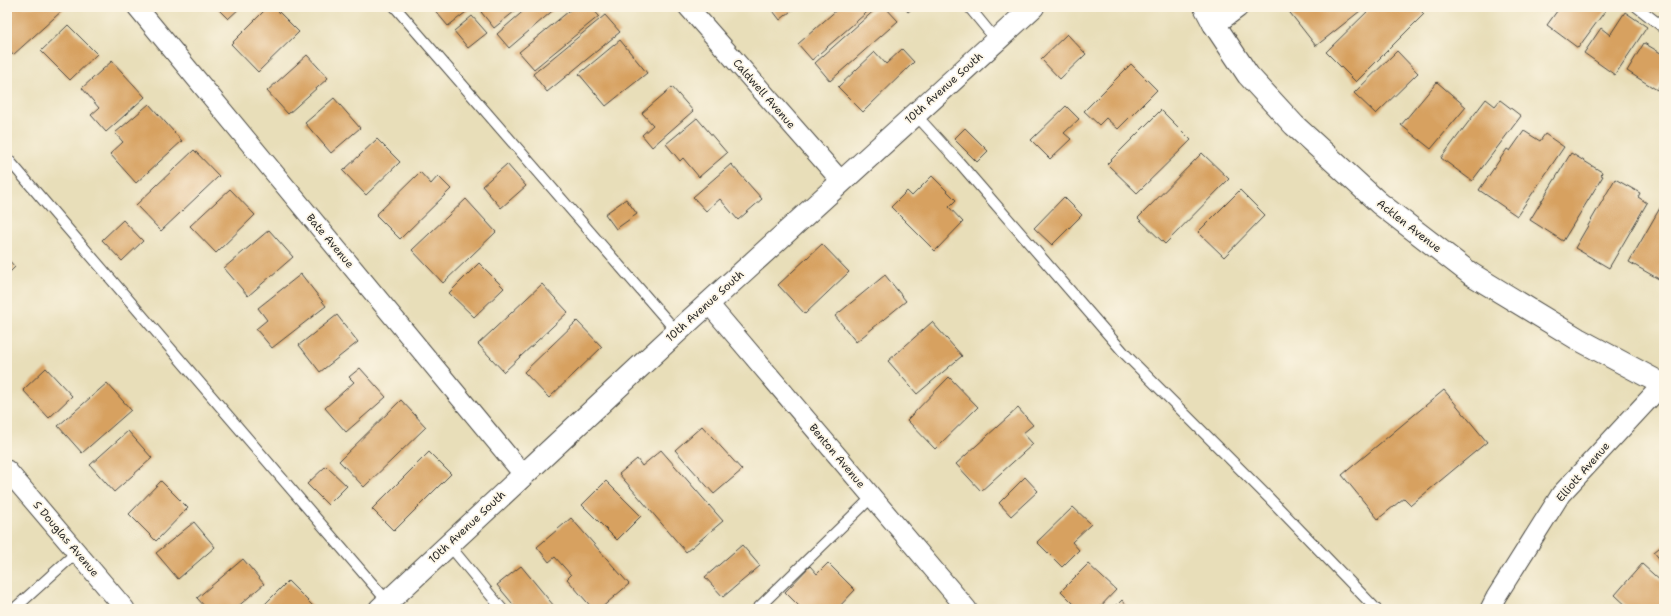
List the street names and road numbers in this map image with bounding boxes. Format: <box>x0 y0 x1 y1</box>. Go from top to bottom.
street label: 10th Avenue South <box>902 49 986 127</box>
street label: Caldwell Avenue <box>729 56 799 132</box>
street label: Acklen Avenue <box>1374 196 1444 256</box>
street label: Bate Avenue <box>303 211 357 271</box>
street label: 10th Avenue South <box>663 267 747 345</box>
street label: Benton Avenue <box>806 421 868 491</box>
street label: Elliott Avenue <box>1553 439 1613 505</box>
street label: 10th Avenue South <box>425 487 509 567</box>
street label: S Douglas Avenue <box>30 498 102 580</box>

